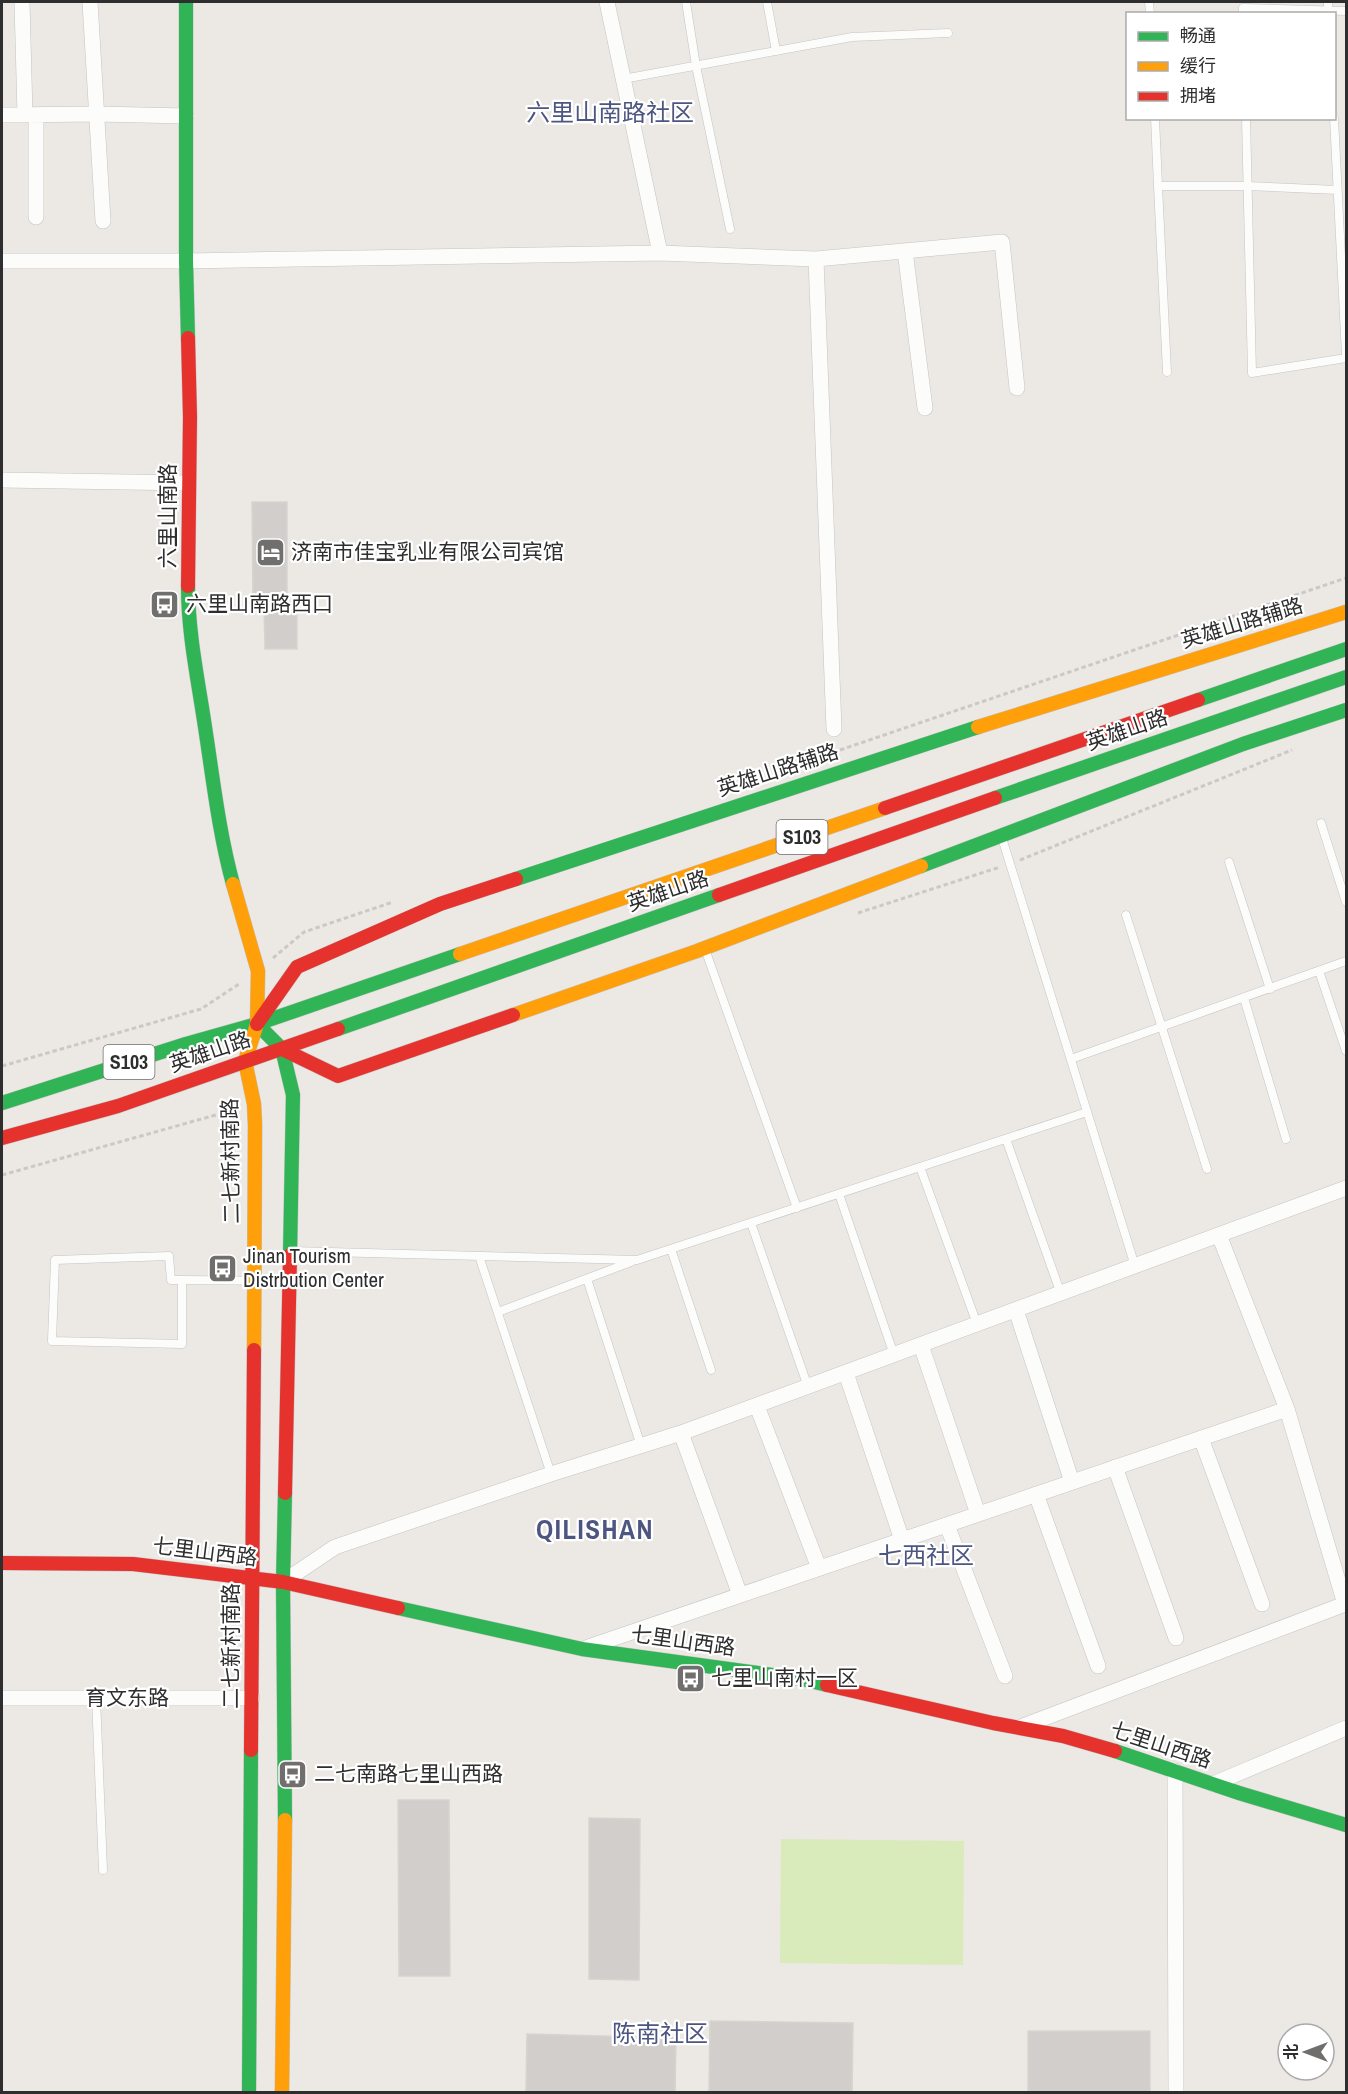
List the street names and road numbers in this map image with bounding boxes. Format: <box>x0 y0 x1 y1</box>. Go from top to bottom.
street label: 六里山南路 <box>153 464 182 569</box>
street label: 英雄山路辅路 <box>1177 590 1306 655</box>
street label: 英雄山路 <box>1082 702 1171 757</box>
street label: 英雄山路辅路 <box>713 736 842 803</box>
road number: S103 <box>776 820 828 854</box>
street label: 英雄山路 <box>623 863 712 918</box>
street label: 英雄山路 <box>165 1024 254 1079</box>
road number: S103 <box>104 1045 154 1079</box>
street label: 二七新村南路 <box>215 1098 246 1224</box>
street label: 七里山西路 <box>151 1531 259 1572</box>
street label: 二七新村南路 <box>216 1583 245 1709</box>
street label: 七里山西路 <box>629 1619 737 1662</box>
street label: 育文东路 <box>85 1683 169 1712</box>
street label: 七里山西路 <box>1107 1715 1216 1775</box>

